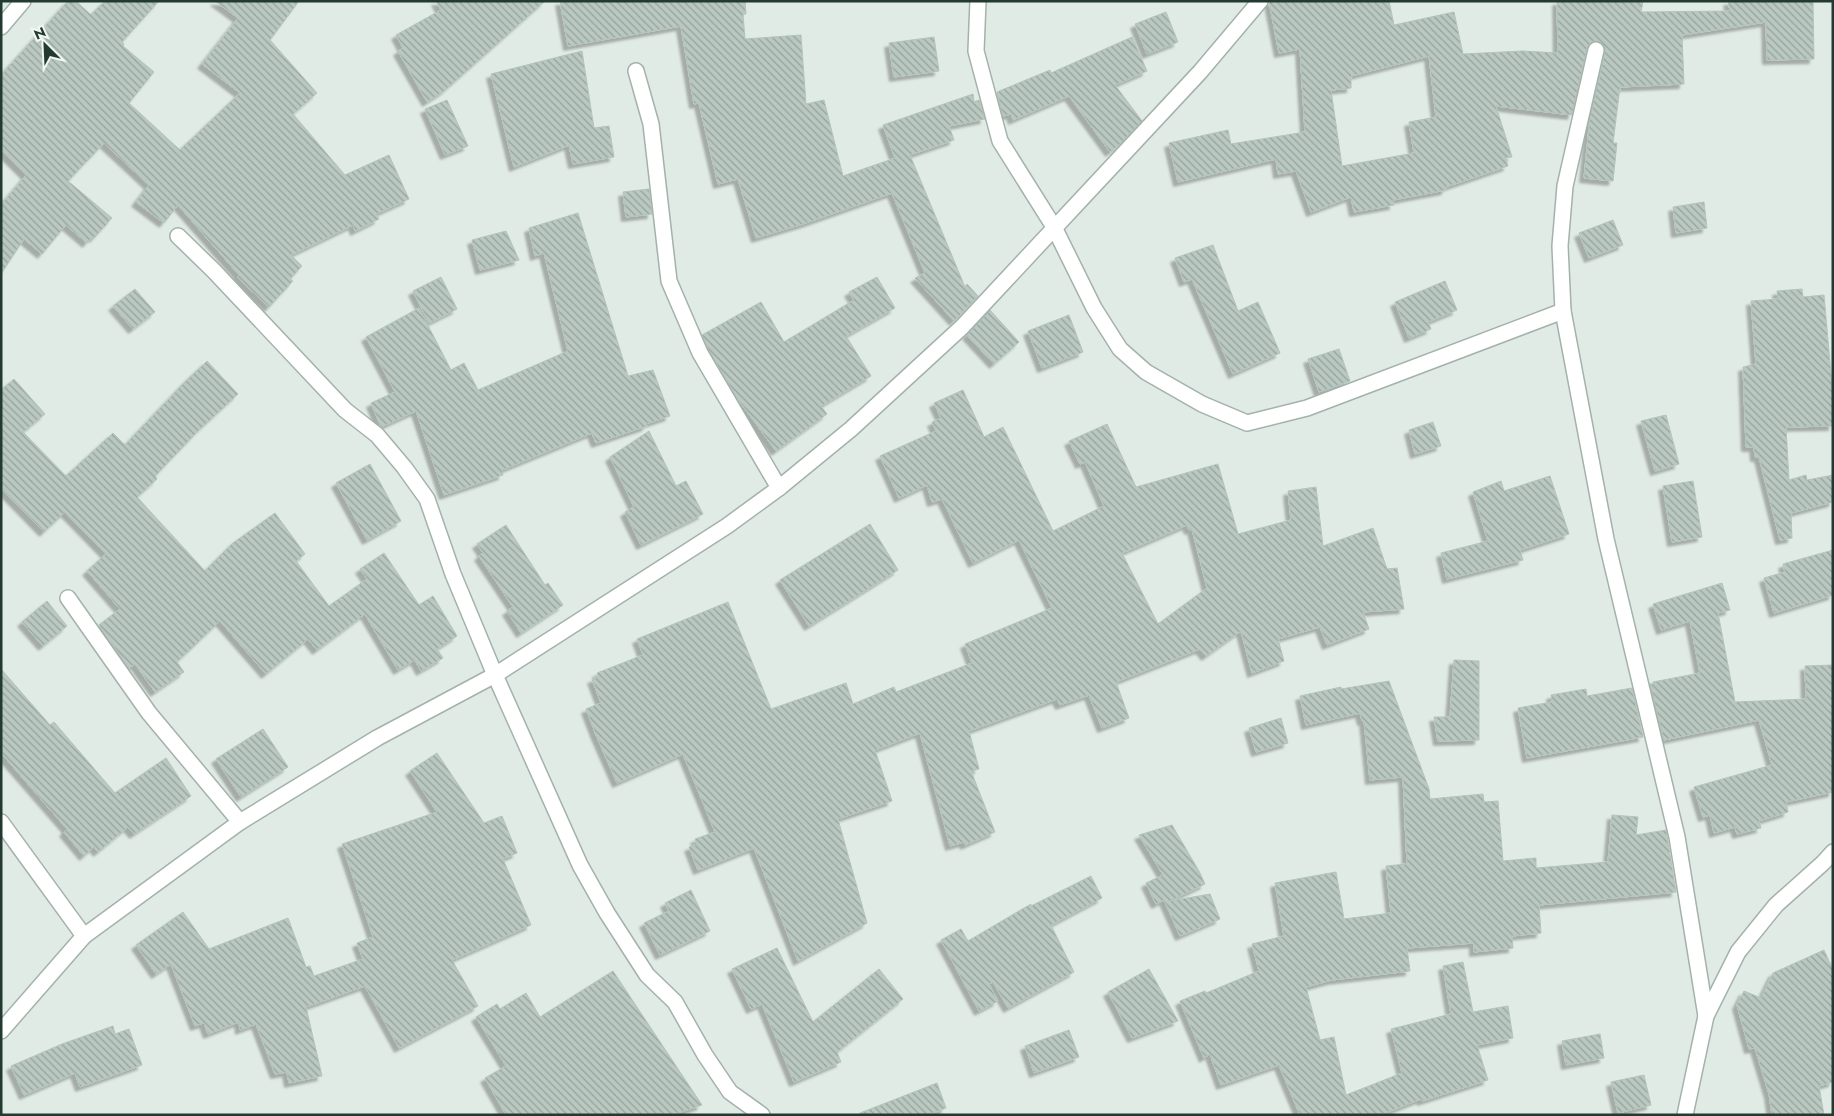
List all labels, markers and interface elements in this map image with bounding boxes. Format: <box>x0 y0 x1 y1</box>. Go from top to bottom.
north arrow <box>20 20 70 70</box>
text: N <box>31 22 49 45</box>

